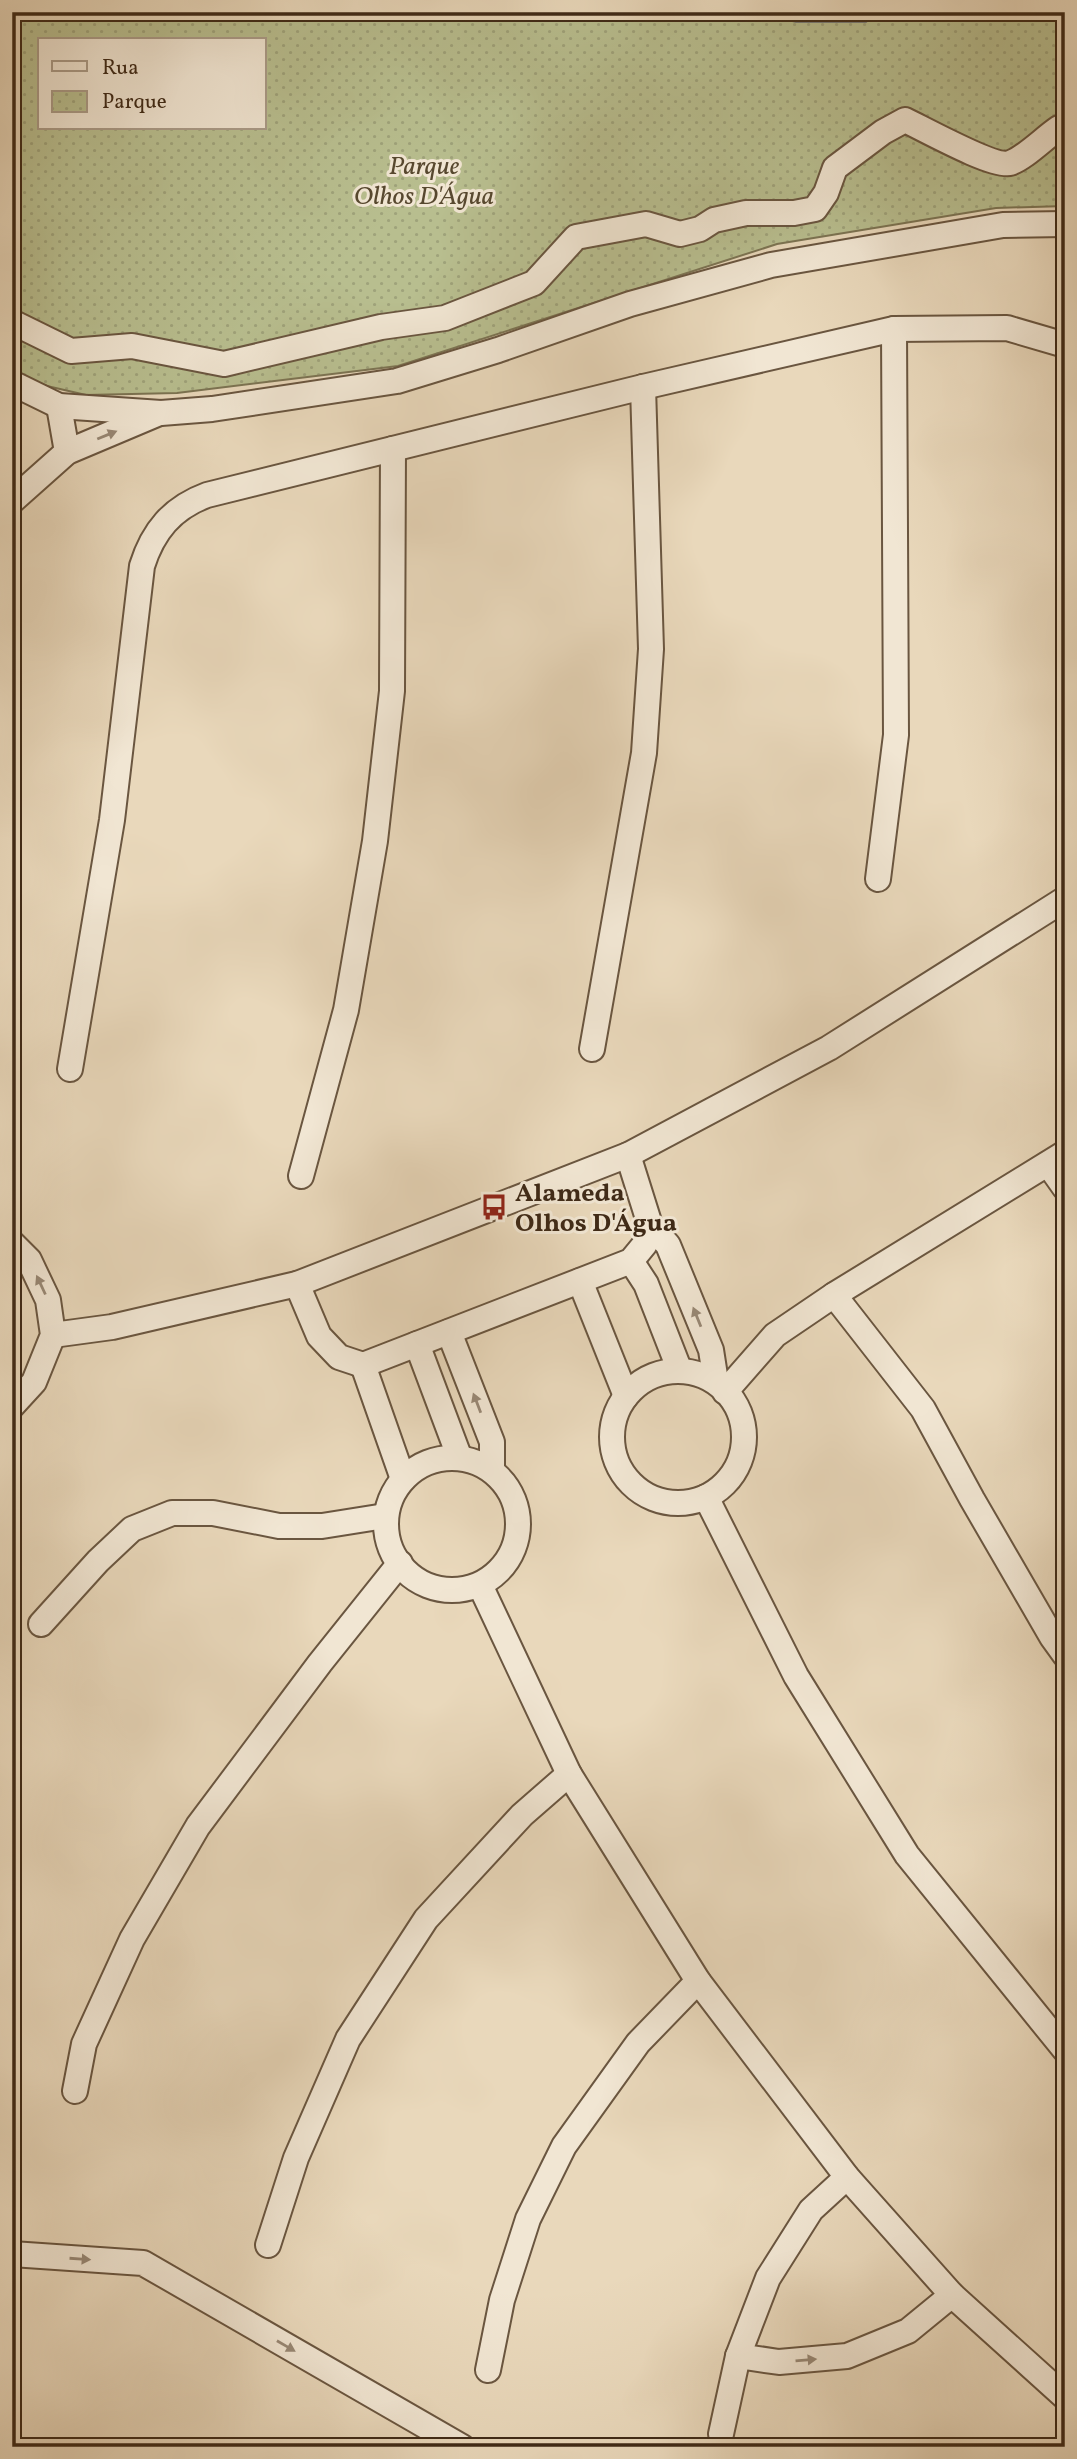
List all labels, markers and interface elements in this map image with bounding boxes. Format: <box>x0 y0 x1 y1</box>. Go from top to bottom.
legend <box>38 38 266 130</box>
text: Rua <box>102 54 139 83</box>
text: Parque <box>102 88 167 117</box>
park label: Parque Olhos D'Água <box>354 149 494 215</box>
one-way arrow <box>97 429 118 440</box>
place label: Alameda Olhos D'Água <box>515 1176 677 1242</box>
bus stop icon: Alameda Olhos D'Água <box>479 1192 509 1222</box>
one-way arrow <box>35 1275 47 1295</box>
one-way arrow <box>692 1306 703 1327</box>
one-way arrow <box>471 1393 482 1414</box>
one-way arrow <box>70 2254 92 2265</box>
one-way arrow <box>276 2339 295 2352</box>
one-way arrow <box>795 2354 817 2365</box>

